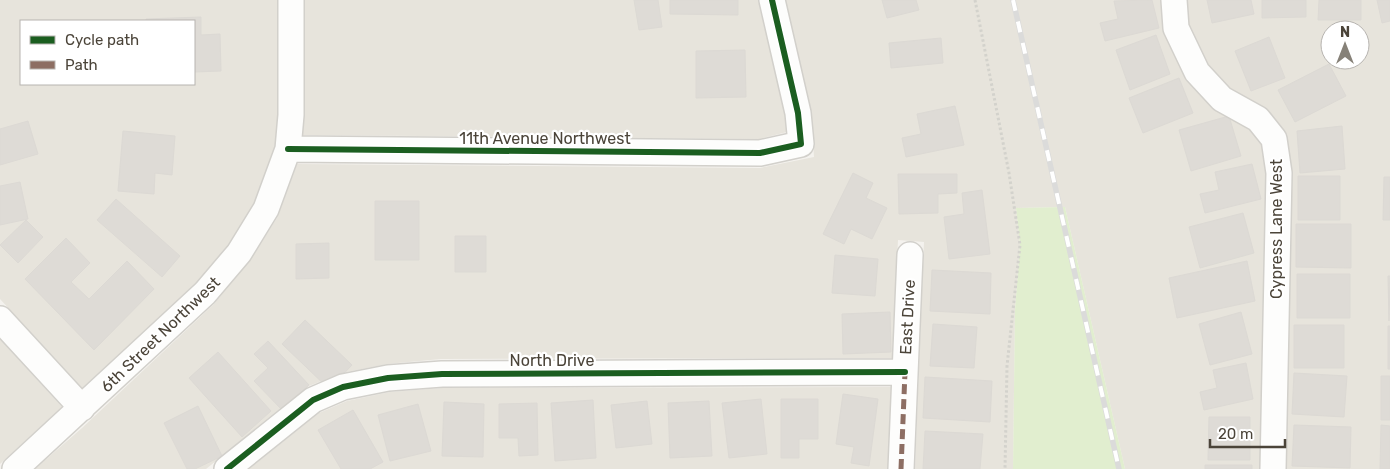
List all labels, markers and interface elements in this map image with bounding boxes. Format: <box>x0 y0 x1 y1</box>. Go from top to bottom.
legend <box>20 20 195 85</box>
north arrow <box>1320 20 1370 70</box>
text: N <box>1340 24 1350 41</box>
text: Cycle path <box>65 31 139 49</box>
text: Path <box>65 56 98 74</box>
street label: 11th Avenue Northwest <box>459 129 631 148</box>
street label: Cypress Lane West <box>1267 159 1286 299</box>
street label: 6th Street Northwest <box>97 273 224 396</box>
street label: East Drive <box>896 279 919 355</box>
street label: North Drive <box>510 351 594 370</box>
scale bar <box>1210 416 1285 448</box>
text: 20 m <box>1218 425 1253 443</box>

